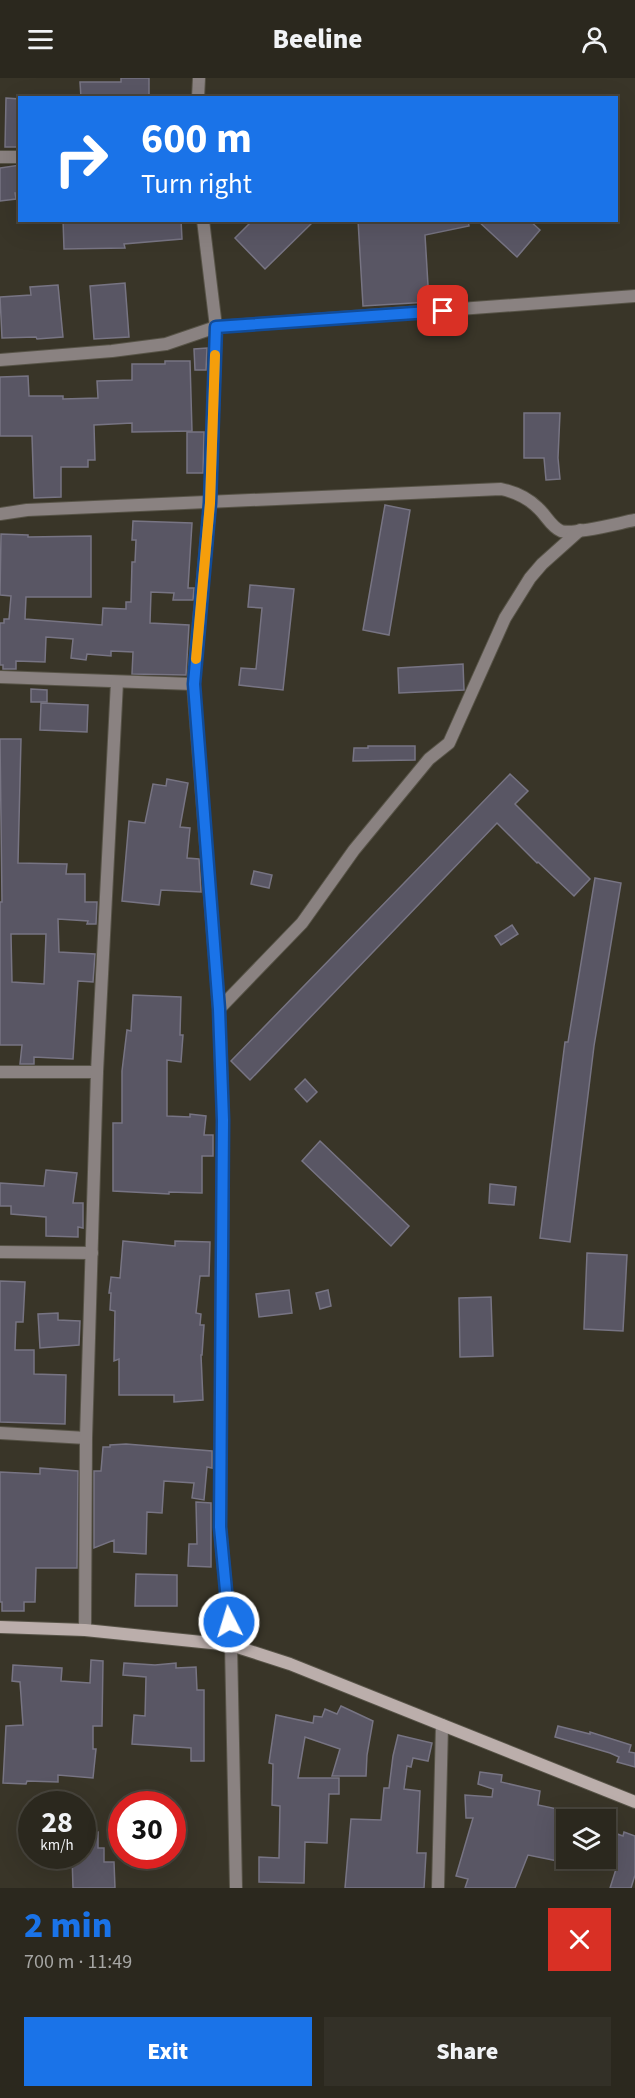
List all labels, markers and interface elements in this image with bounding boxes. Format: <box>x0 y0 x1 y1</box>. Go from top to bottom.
text: Beeline <box>273 20 362 59</box>
icon: menu <box>24 23 57 56</box>
icon: person <box>578 23 611 56</box>
text: 600 m <box>141 109 252 169</box>
icon: right <box>42 120 120 198</box>
text: Turn right <box>141 165 252 204</box>
pin <box>417 285 468 336</box>
icon: arrive <box>426 294 459 327</box>
position arrow <box>197 1590 261 1654</box>
speed limit sign: 30 <box>108 1791 186 1869</box>
text: 28 <box>41 1801 73 1844</box>
map controls <box>556 1809 616 1869</box>
button: layers <box>556 1809 616 1869</box>
text: km/h <box>40 1835 74 1856</box>
text: 2 min <box>24 1900 112 1951</box>
button: close <box>548 1908 611 1971</box>
text: 700 m · 11:49 <box>24 1948 132 1976</box>
button: Exit <box>24 2017 312 2086</box>
button: Share <box>324 2017 611 2086</box>

